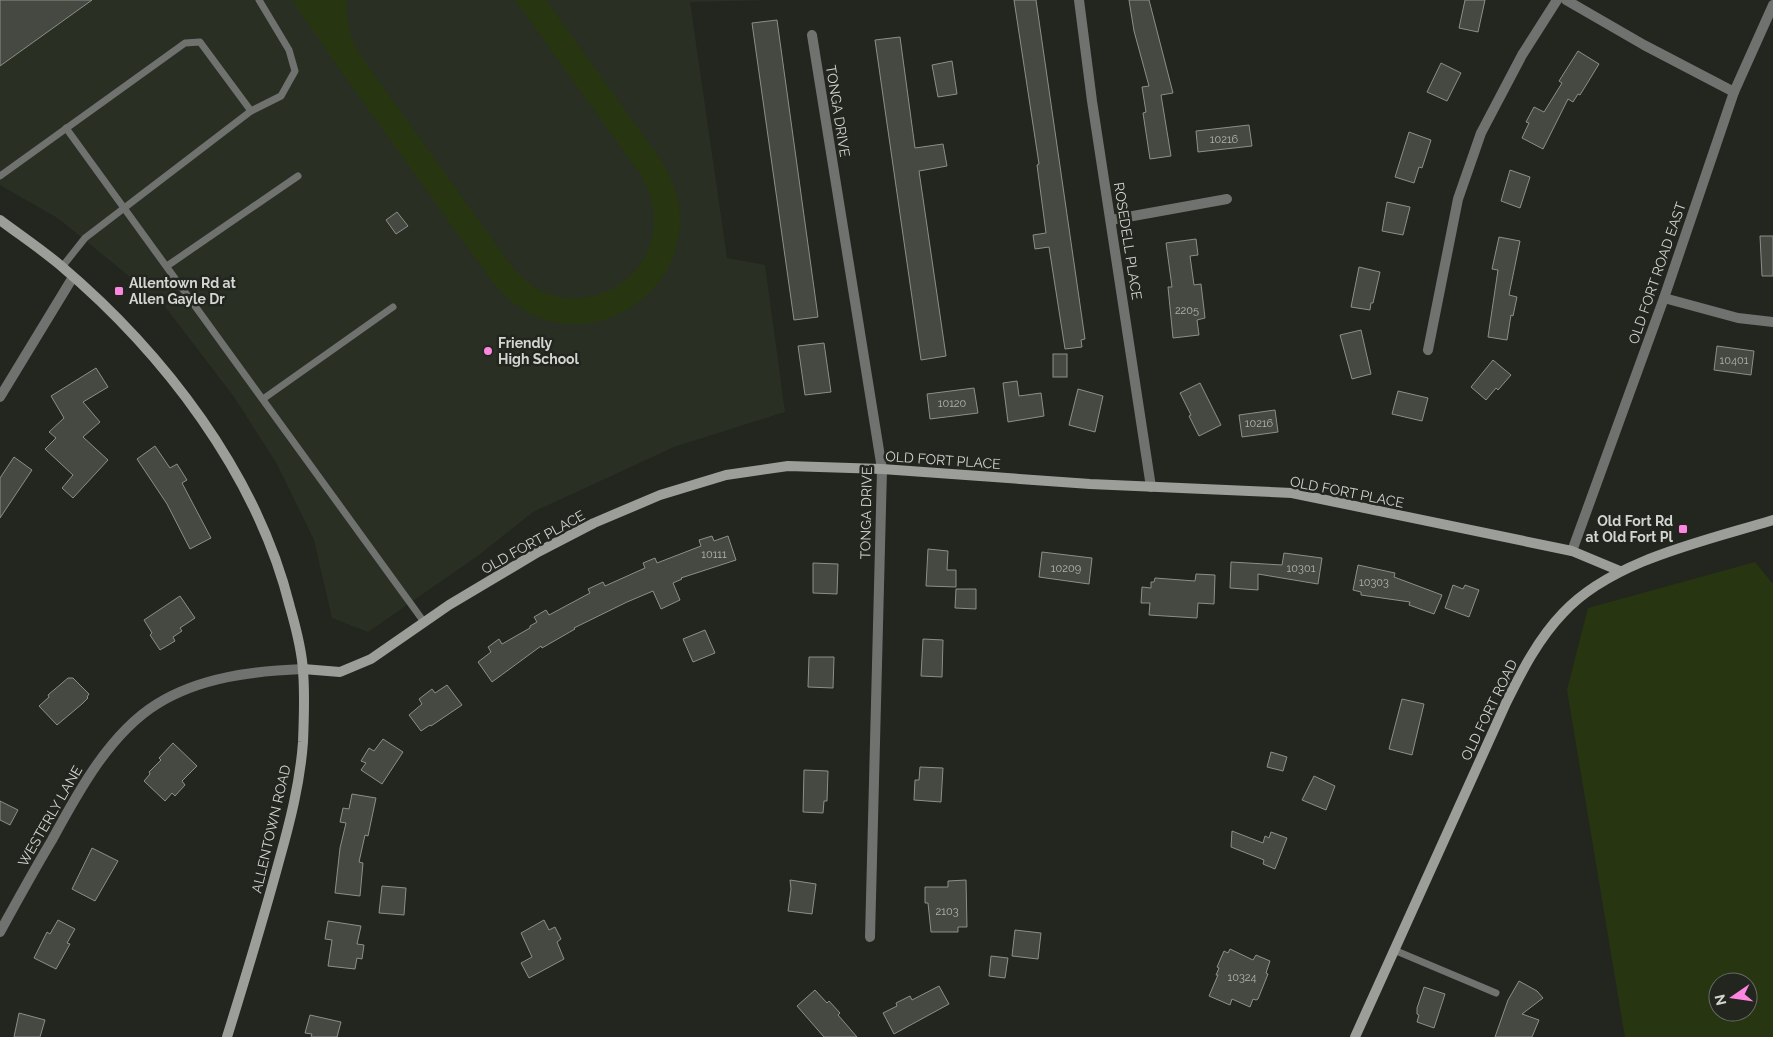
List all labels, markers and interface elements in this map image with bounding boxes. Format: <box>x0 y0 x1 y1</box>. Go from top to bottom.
street label: TONGA DRIVE <box>823 64 853 158</box>
house number: 10216 <box>1210 133 1239 146</box>
street label: ROSEDELL PLACE <box>1111 181 1145 301</box>
street label: OLD FORT ROAD EAST <box>1625 200 1689 346</box>
place label: Allentown Rd at Allen Gayle Dr <box>129 275 237 307</box>
marker: Allentown Rd at Allen Gayle Dr <box>113 285 125 297</box>
house number: 2205 <box>1175 304 1199 317</box>
place label: Friendly High School <box>498 335 580 367</box>
marker: Friendly High School <box>482 345 494 357</box>
house number: 10401 <box>1720 354 1749 367</box>
house number: 10120 <box>938 397 967 410</box>
house number: 10216 <box>1245 417 1274 430</box>
street label: OLD FORT PLACE <box>885 448 1001 472</box>
street label: TONGA DRIVE <box>857 466 875 560</box>
street label: OLD FORT PLACE <box>1289 473 1405 511</box>
street label: OLD FORT PLACE <box>479 507 587 577</box>
place label: Old Fort Rd at Old Fort Pl <box>1585 513 1674 545</box>
marker: Old Fort Rd at Old Fort Pl <box>1677 523 1689 535</box>
house number: 10111 <box>701 548 727 561</box>
house number: 10209 <box>1051 562 1081 575</box>
house number: 10301 <box>1287 562 1316 575</box>
house number: 10303 <box>1359 576 1389 589</box>
street label: OLD FORT ROAD <box>1458 657 1520 763</box>
street label: WESTERLY LANE <box>15 763 85 869</box>
street label: ALLENTOWN ROAD <box>248 763 294 895</box>
house number: 2103 <box>935 905 959 918</box>
house number: 10324 <box>1227 971 1257 984</box>
north arrow <box>1708 972 1758 1022</box>
text: N <box>1711 993 1729 1007</box>

